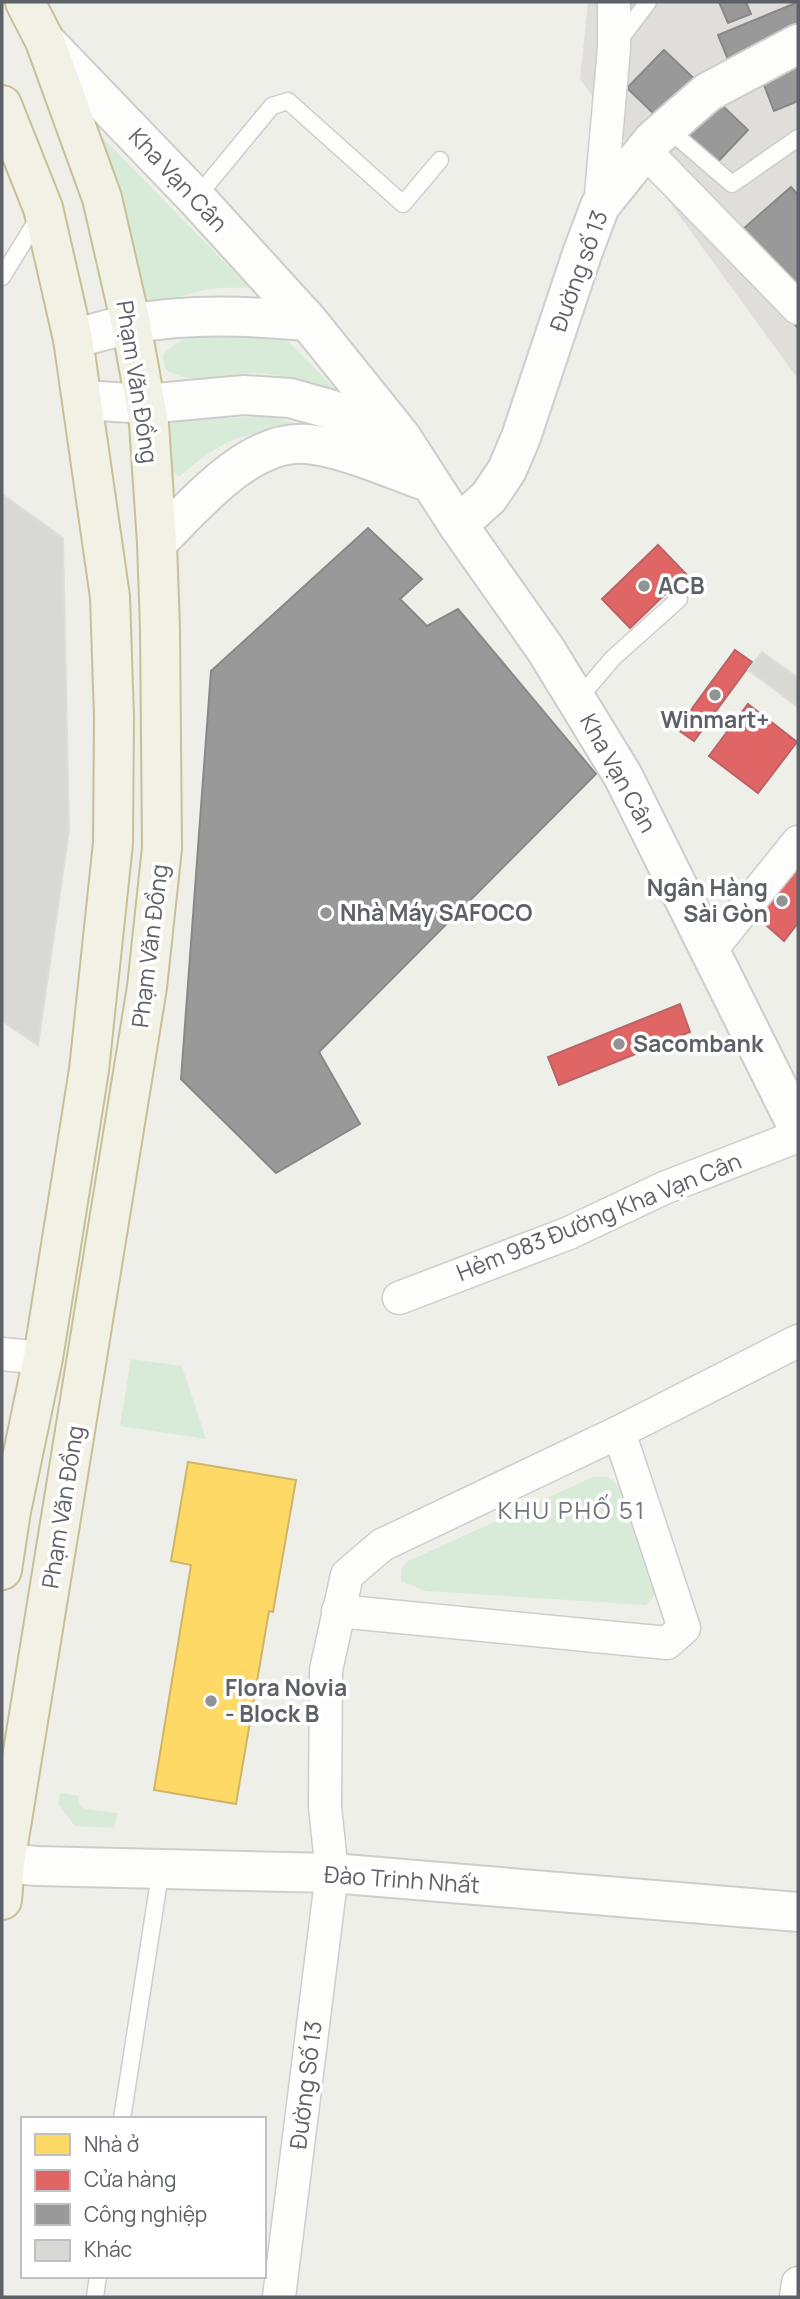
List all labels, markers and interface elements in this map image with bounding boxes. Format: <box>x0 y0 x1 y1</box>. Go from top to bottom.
street label: Kha Vạn Cân <box>122 120 235 238</box>
street label: Đường số 13 <box>541 206 615 336</box>
street label: Phạm Văn Đồng <box>109 298 167 466</box>
place label: ACB <box>658 569 704 601</box>
marker: ACB <box>636 578 652 594</box>
marker: Winmart+ <box>707 687 723 703</box>
place label: Winmart+ <box>660 703 770 735</box>
street label: Kha Vạn Cân <box>573 707 665 838</box>
street label: Phạm Văn Đồng <box>123 862 175 1029</box>
place label: Ngân Hàng Sài Gòn <box>647 871 768 929</box>
marker: Ngân Hàng Sài Gòn <box>774 893 790 909</box>
place label: Nhà Máy SAFOCO <box>340 896 533 928</box>
marker: Nhà Máy SAFOCO <box>318 905 334 921</box>
place label: Sacombank <box>633 1027 764 1059</box>
marker: Sacombank <box>611 1036 627 1052</box>
street label: Hẻm 983 Đường Kha Vạn Cân <box>451 1144 746 1288</box>
street label: Phạm Văn Đồng <box>33 1423 91 1591</box>
district label: KHU PHỐ 51 <box>498 1493 646 1526</box>
place label: Flora Novia - Block B <box>225 1671 347 1729</box>
marker: Flora Novia - Block B <box>203 1693 219 1709</box>
street label: Đào Trinh Nhất <box>323 1858 481 1900</box>
street label: Đường Số 13 <box>281 2019 329 2151</box>
legend <box>21 2117 266 2278</box>
text: Nhà ở <box>84 2130 139 2158</box>
text: Cửa hàng <box>84 2165 176 2193</box>
text: Công nghiệp <box>84 2200 207 2228</box>
text: Khác <box>84 2235 132 2263</box>

